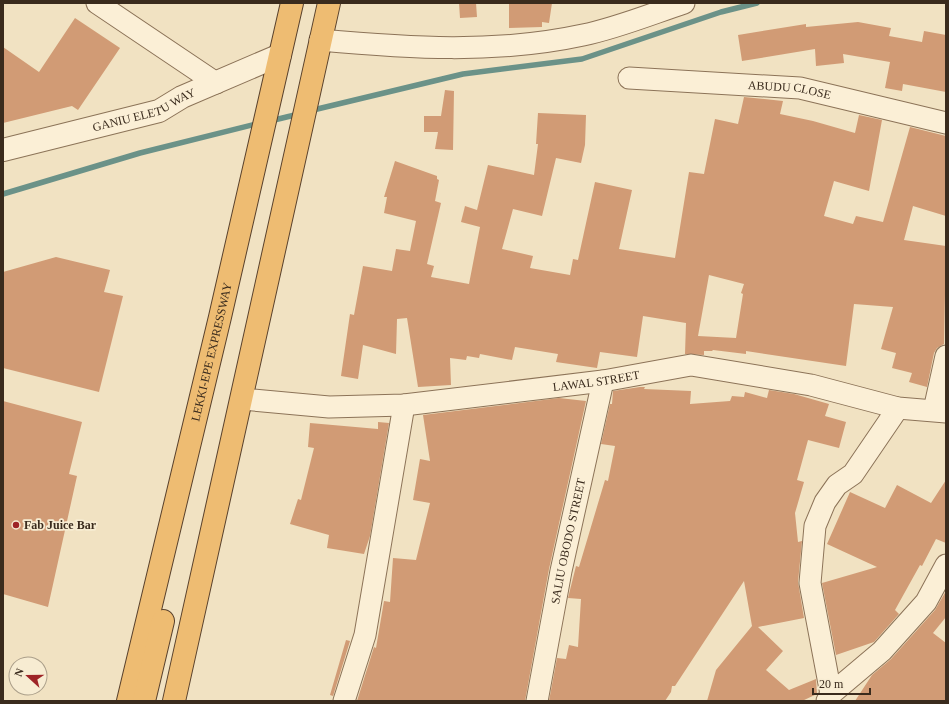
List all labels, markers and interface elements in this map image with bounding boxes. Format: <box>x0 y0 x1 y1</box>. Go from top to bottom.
street label: ABUDU CLOSE <box>748 78 832 102</box>
street label: GANIU ELETU WAY <box>91 85 198 134</box>
street label: LEKKI-EPE EXPRESSWAY <box>188 281 235 423</box>
street label: LAWAL STREET <box>552 367 641 394</box>
street label: SALIU OBODO STREET <box>548 476 588 605</box>
place label: Fab Juice Bar <box>24 518 97 532</box>
marker: Fab Juice Bar <box>11 520 21 530</box>
north arrow <box>8 656 48 696</box>
text: N <box>12 667 26 678</box>
scale bar <box>813 670 870 696</box>
text: 20 m <box>819 677 844 691</box>

